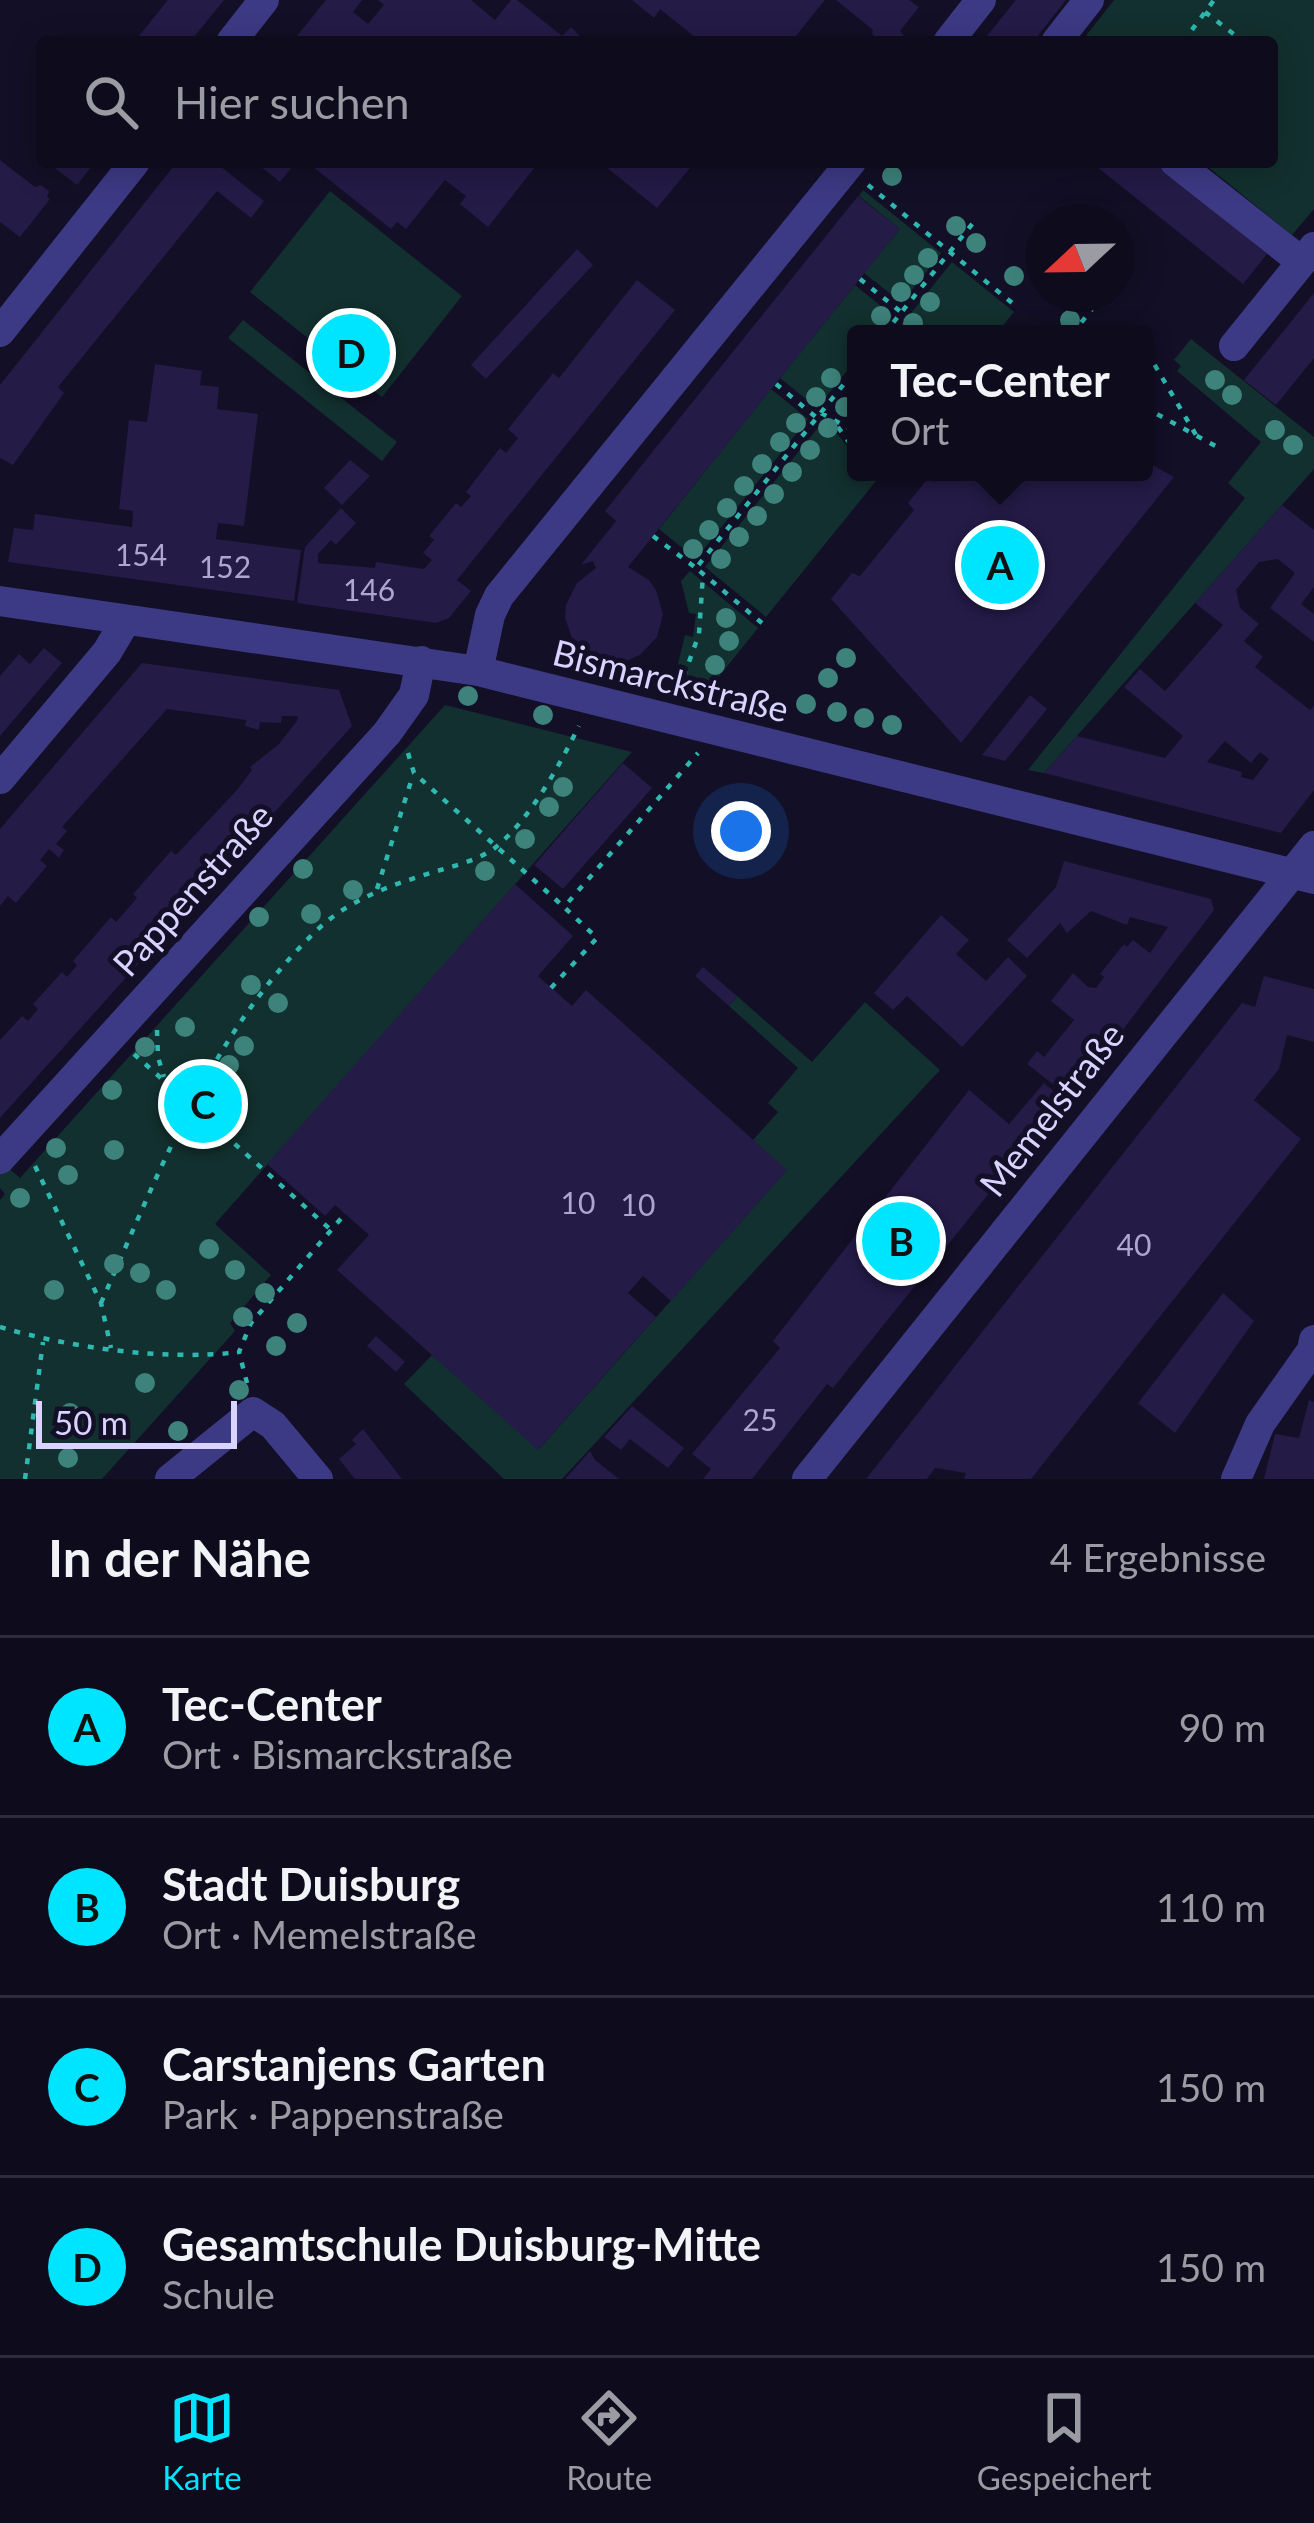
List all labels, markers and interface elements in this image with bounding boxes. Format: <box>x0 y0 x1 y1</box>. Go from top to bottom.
search box <box>36 36 1278 168</box>
icon: search <box>78 69 144 135</box>
text: Hier suchen <box>174 75 410 129</box>
north arrow <box>1026 204 1134 312</box>
pin: D <box>312 308 390 398</box>
popup <box>847 325 1153 481</box>
text: Tec-Center <box>890 353 1110 407</box>
text: Ort <box>890 407 949 453</box>
pin: A <box>961 520 1039 610</box>
house number: 154 <box>115 536 167 572</box>
house number: 152 <box>199 548 251 584</box>
house number: 146 <box>343 571 395 607</box>
street label: Bismarckstraße <box>548 629 794 731</box>
street label: Pappenstraße <box>103 793 281 985</box>
your location <box>711 801 771 861</box>
street label: Memelstraße <box>970 1013 1132 1205</box>
pin: C <box>164 1059 242 1149</box>
house number: 10 <box>561 1184 595 1220</box>
house number: 10 <box>621 1186 655 1222</box>
pin: B <box>862 1196 940 1286</box>
house number: 40 <box>1117 1226 1151 1262</box>
scale bar <box>36 1395 237 1448</box>
house number: 25 <box>743 1401 777 1437</box>
text: 50 m <box>54 1402 128 1442</box>
text: In der Nähe <box>48 1527 311 1588</box>
text: 4 Ergebnisse <box>1050 1534 1266 1580</box>
text: Tec-Center <box>162 1677 382 1731</box>
text: A <box>73 1704 101 1750</box>
text: 90 m <box>1179 1704 1266 1750</box>
text: Ort · Bismarckstraße <box>162 1731 513 1777</box>
text: Stadt Duisburg <box>162 1857 460 1911</box>
text: B <box>74 1884 100 1930</box>
text: 110 m <box>1156 1884 1266 1930</box>
text: Ort · Memelstraße <box>162 1911 477 1957</box>
text: Carstanjens Garten <box>162 2037 546 2091</box>
text: C <box>74 2064 100 2110</box>
text: 150 m <box>1156 2064 1266 2110</box>
text: Park · Pappenstraße <box>162 2091 504 2137</box>
text: Gesamtschule Duisburg-Mitte <box>162 2217 761 2271</box>
text: D <box>72 2244 102 2290</box>
text: 150 m <box>1156 2244 1266 2290</box>
text: Schule <box>162 2271 275 2317</box>
tab: Karte <box>162 2385 242 2497</box>
tab: Route <box>566 2385 652 2497</box>
tab: Gespeichert <box>977 2385 1152 2497</box>

